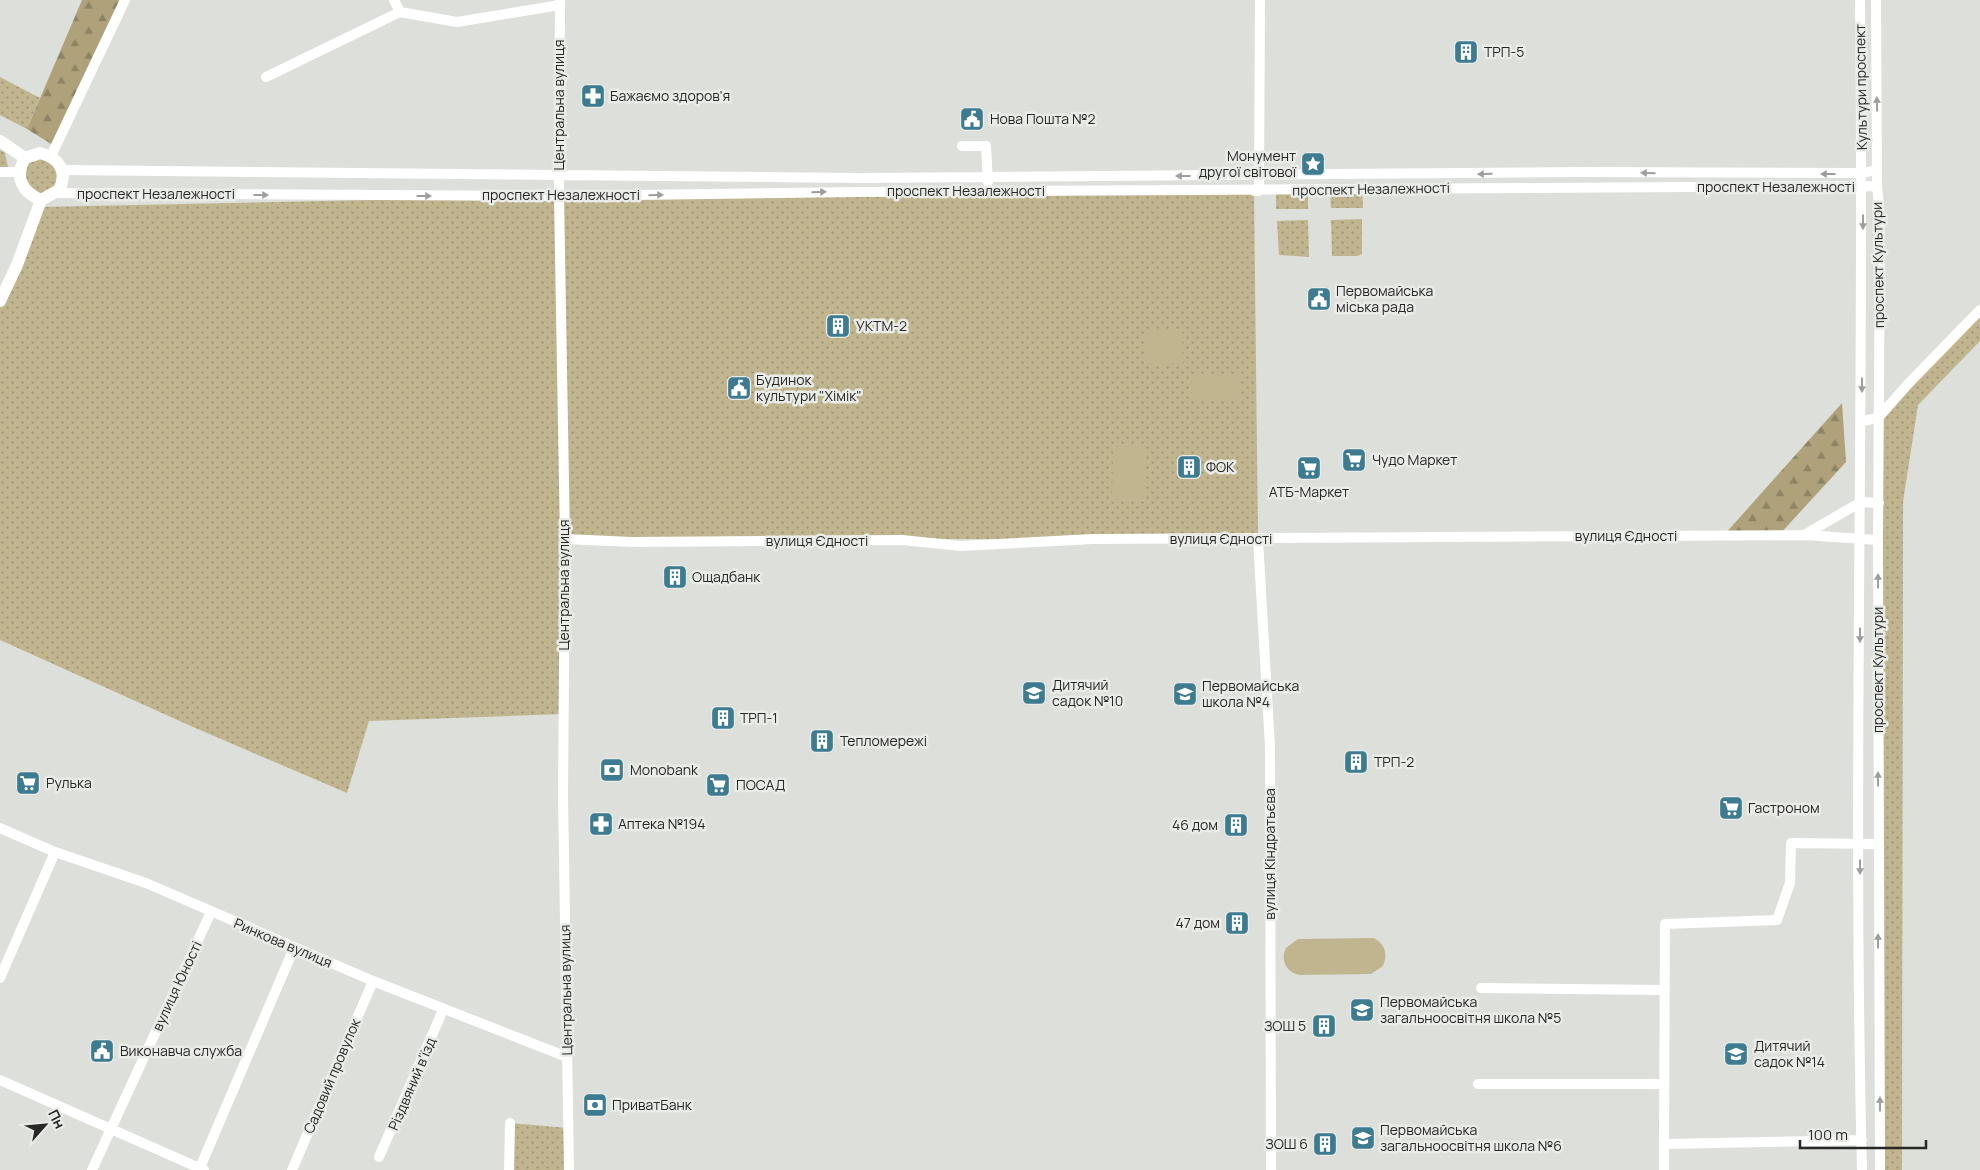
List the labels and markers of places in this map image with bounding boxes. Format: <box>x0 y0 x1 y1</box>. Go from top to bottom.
building icon: ТРП-5 <box>1453 39 1479 65</box>
place label: ТРП-5 <box>1484 42 1524 61</box>
pharmacy icon: Бажаємо здоров'я <box>580 83 606 109</box>
place label: Бажаємо здоров'я <box>610 86 730 105</box>
public building icon: Нова Пошта №2 <box>959 106 985 132</box>
place label: Нова Пошта №2 <box>990 109 1095 128</box>
place label: Монумент другої світової <box>1199 146 1297 181</box>
place icon: Монумент другої світової <box>1300 151 1326 177</box>
place label: Первомайська мiська рада <box>1336 281 1433 316</box>
public building icon: Первомайська мiська рада <box>1306 286 1332 312</box>
building icon: УКТМ-2 <box>825 313 851 339</box>
place label: УКТМ-2 <box>856 316 907 335</box>
place label: Будинок культури "Хімік" <box>756 370 862 405</box>
public building icon: Будинок культури "Хімік" <box>726 375 752 401</box>
supermarket icon: Чудо Маркет <box>1341 447 1367 473</box>
place label: Чудо Маркет <box>1372 450 1457 469</box>
building icon: ФОК <box>1176 454 1202 480</box>
supermarket icon: АТБ-Маркет <box>1296 455 1322 481</box>
place label: ФОК <box>1206 457 1235 476</box>
place label: АТБ-Маркет <box>1269 482 1349 501</box>
building icon: Ощадбанк <box>662 564 688 590</box>
place label: Ощадбанк <box>692 567 761 586</box>
place label: Дитячий садок №10 <box>1052 675 1123 710</box>
place label: Первомайська школа №4 <box>1202 676 1299 711</box>
school or university icon: Дитячий садок №10 <box>1021 680 1047 706</box>
school or university icon: Первомайська школа №4 <box>1172 681 1198 707</box>
building icon: ТРП-1 <box>710 705 736 731</box>
place label: ТРП-1 <box>740 708 778 727</box>
building icon: Тепломережі <box>809 728 835 754</box>
place label: Тепломережі <box>840 731 927 750</box>
building icon: ТРП-2 <box>1343 749 1369 775</box>
place label: ТРП-2 <box>1374 752 1414 771</box>
bank icon: Monobank <box>599 757 625 783</box>
place label: Monobank <box>630 760 699 779</box>
supermarket icon: Рулька <box>15 770 41 796</box>
supermarket icon: ПОСАД <box>705 772 731 798</box>
place label: Рулька <box>46 773 92 792</box>
place label: ПОСАД <box>736 775 785 794</box>
supermarket icon: Гастроном <box>1718 795 1744 821</box>
place label: Гастроном <box>1748 798 1820 817</box>
pharmacy icon: Аптека №194 <box>588 811 614 837</box>
building icon: 46 дом <box>1223 812 1249 838</box>
place label: Аптека №194 <box>618 814 706 833</box>
place label: 46 дом <box>1172 815 1218 834</box>
building icon: 47 дом <box>1224 910 1250 936</box>
place label: 47 дом <box>1176 913 1220 932</box>
place label: Первомайська загальноосвітня школа №5 <box>1380 992 1561 1027</box>
school or university icon: Первомайська загальноосвітня школа №5 <box>1349 997 1375 1023</box>
building icon: ЗОШ 5 <box>1311 1013 1337 1039</box>
place label: ЗОШ 5 <box>1264 1016 1306 1035</box>
place label: Дитячий садок №14 <box>1754 1036 1825 1071</box>
public building icon: Виконавча служба <box>89 1038 115 1064</box>
place label: Виконавча служба <box>120 1041 242 1060</box>
school or university icon: Дитячий садок №14 <box>1723 1041 1749 1067</box>
bank icon: ПриватБанк <box>582 1092 608 1118</box>
place label: ПриватБанк <box>612 1095 693 1114</box>
place label: Первомайська загальноосвітня школа №6 <box>1380 1120 1562 1155</box>
school or university icon: Первомайська загальноосвітня школа №6 <box>1350 1125 1376 1151</box>
building icon: ЗОШ 6 <box>1312 1131 1338 1157</box>
place label: ЗОШ 6 <box>1265 1134 1308 1153</box>

